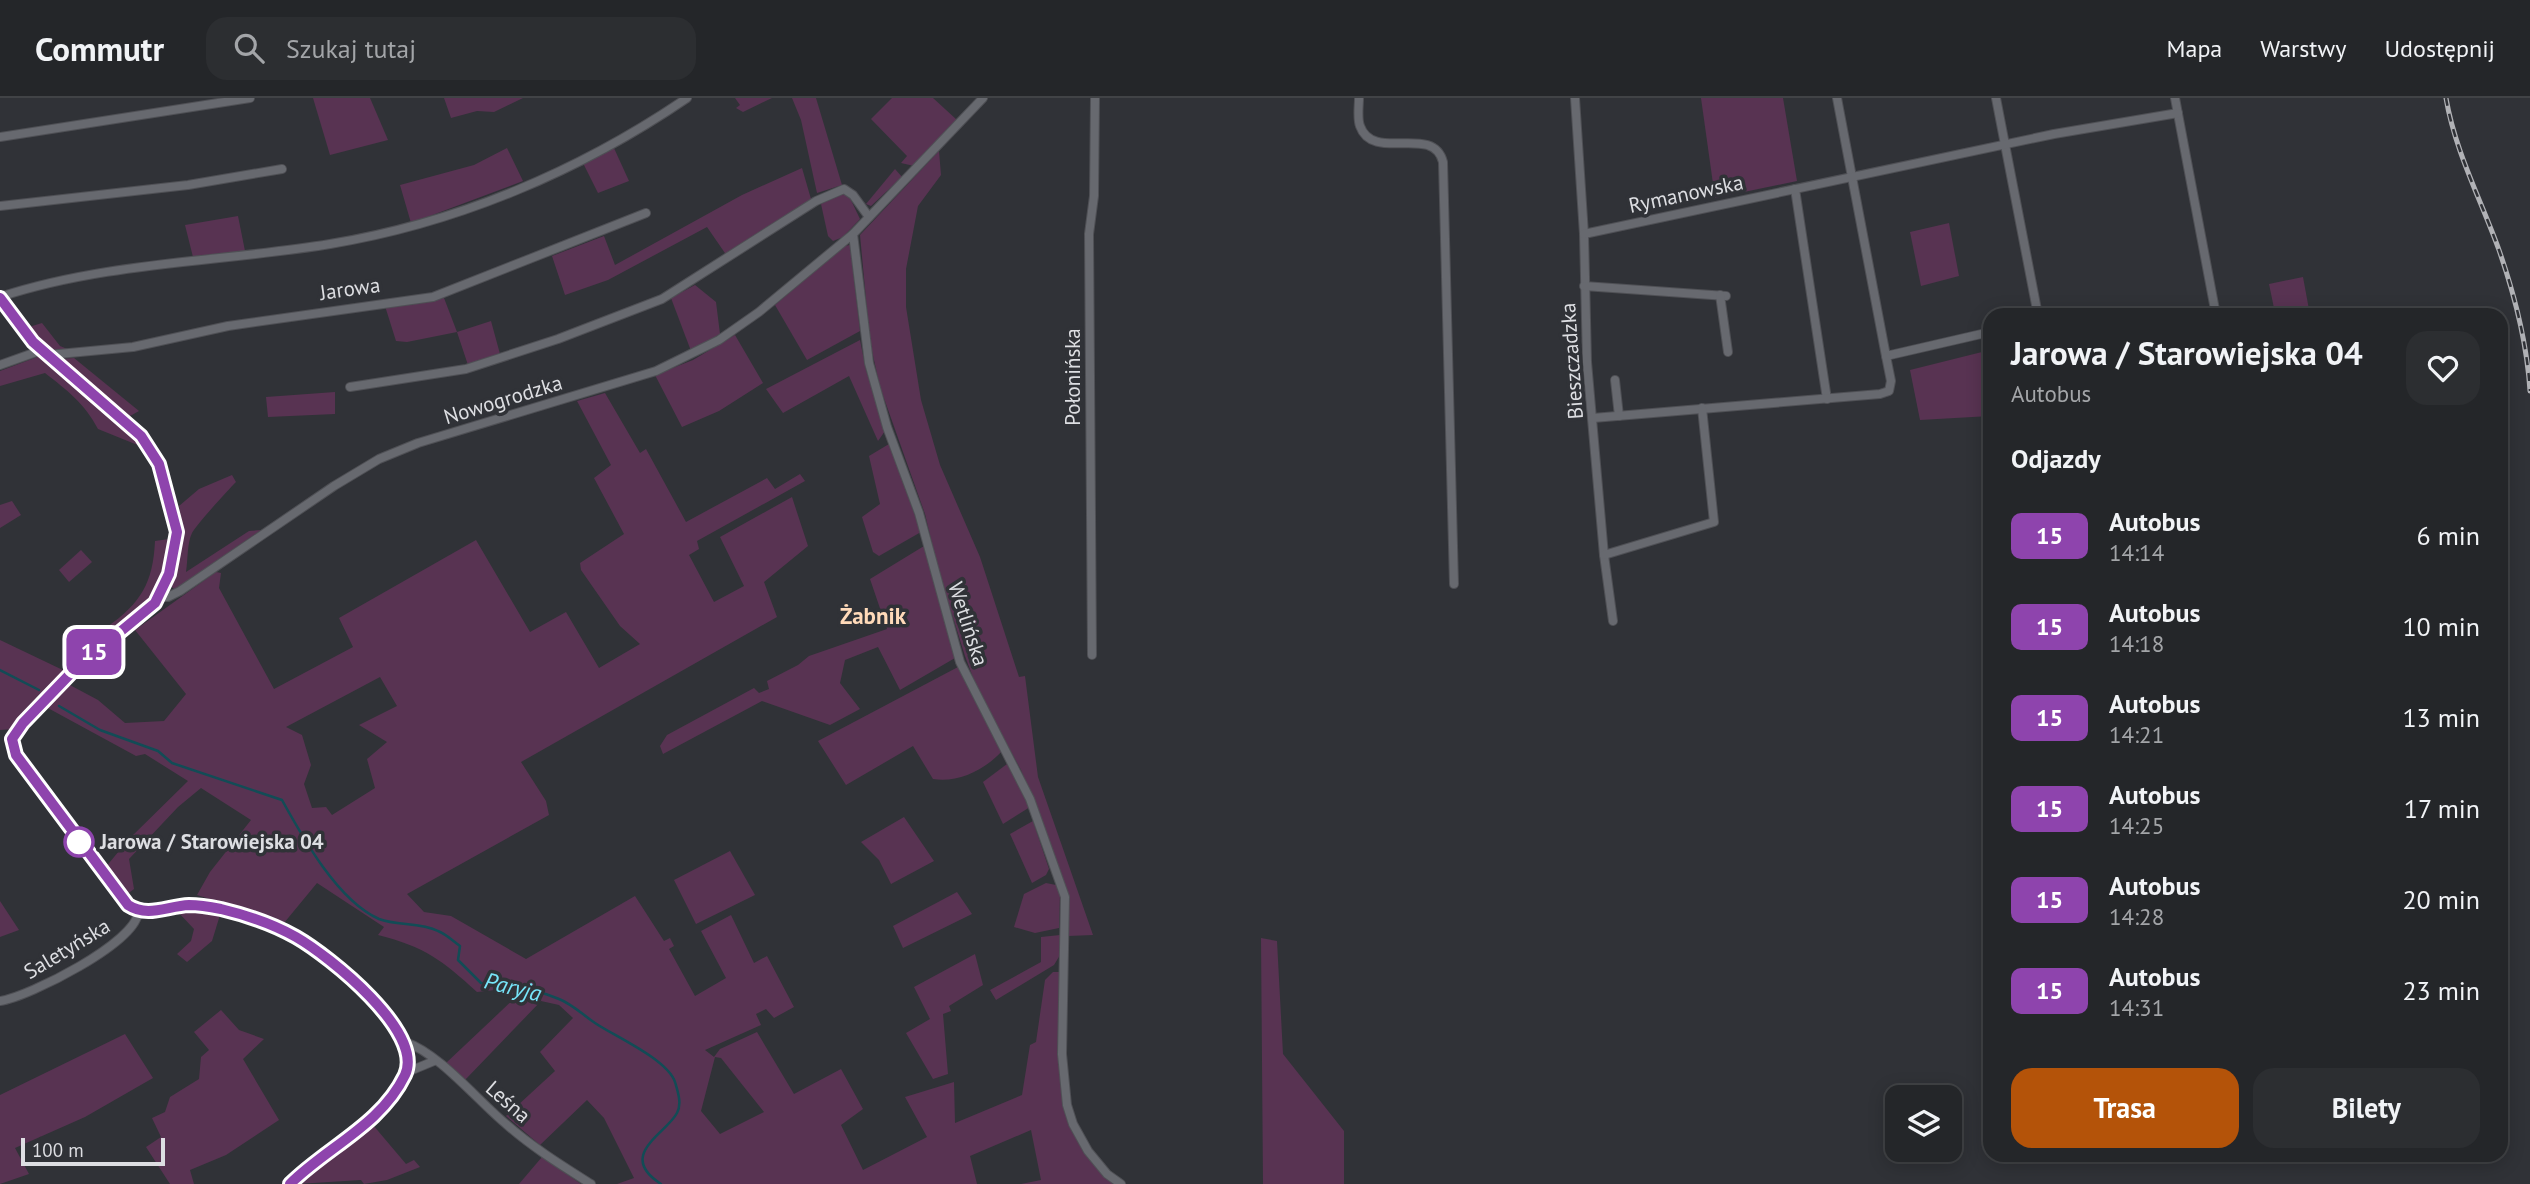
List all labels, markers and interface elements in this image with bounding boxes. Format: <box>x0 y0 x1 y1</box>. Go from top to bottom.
search box <box>206 17 696 80</box>
text: Commutr <box>35 27 164 70</box>
icon: search <box>230 29 268 67</box>
text: Szukaj tutaj <box>286 32 416 65</box>
text: Mapa <box>2167 33 2222 64</box>
text: Warstwy <box>2260 33 2346 64</box>
text: Udostępnij <box>2384 33 2495 64</box>
street label: Rymanowska <box>1626 168 1746 219</box>
street label: Jarowa <box>317 271 382 306</box>
street label: Bieszczadzka <box>1554 302 1589 420</box>
street label: Połonińska <box>1059 328 1086 426</box>
text: Jarowa / Starowiejska 04 <box>2011 331 2363 374</box>
button: heart <box>2406 331 2480 405</box>
street label: Nowogrodzka <box>440 369 565 430</box>
text: Autobus <box>2011 379 2091 408</box>
text: Odjazdy <box>2011 442 2101 475</box>
text: Autobus <box>2109 505 2201 538</box>
text: 6 min <box>2417 519 2480 552</box>
text: 15 <box>2036 520 2063 551</box>
text: 14:14 <box>2109 538 2164 567</box>
street label: Wetlińska <box>942 578 995 669</box>
text: Autobus <box>2109 596 2201 629</box>
district label: Żabnik <box>840 601 907 630</box>
text: 10 min <box>2402 610 2480 643</box>
text: 15 <box>2036 611 2063 642</box>
line badge: 15 <box>62 629 126 675</box>
text: 14:18 <box>2109 629 2164 658</box>
text: 15 <box>80 636 108 667</box>
text: Autobus <box>2109 687 2201 720</box>
text: 13 min <box>2402 701 2480 734</box>
text: 15 <box>2036 702 2063 733</box>
text: 14:21 <box>2109 720 2164 749</box>
text: Autobus <box>2109 778 2201 811</box>
text: 17 min <box>2404 792 2480 825</box>
text: 15 <box>2036 793 2063 824</box>
text: 14:25 <box>2109 811 2164 840</box>
marker: Jarowa / Starowiejska 04 <box>64 827 94 857</box>
place label: Jarowa / Starowiejska 04 <box>99 828 324 855</box>
text: Autobus <box>2109 869 2201 902</box>
text: 20 min <box>2402 883 2480 916</box>
text: 15 <box>2036 884 2063 915</box>
text: 14:28 <box>2109 902 2164 931</box>
street label: Saletyńska <box>19 912 115 985</box>
text: Autobus <box>2109 960 2201 993</box>
water label: Paryja <box>481 965 545 1008</box>
text: 23 min <box>2402 974 2480 1007</box>
text: 15 <box>2036 975 2063 1006</box>
text: 14:31 <box>2109 993 2164 1022</box>
button: Trasa <box>2011 1068 2239 1148</box>
button: Bilety <box>2253 1068 2480 1148</box>
street label: Leśna <box>480 1075 536 1129</box>
map controls <box>1885 1085 1962 1162</box>
button: layers <box>1885 1085 1962 1162</box>
scale bar <box>21 1135 164 1167</box>
text: 100 m <box>32 1138 84 1162</box>

